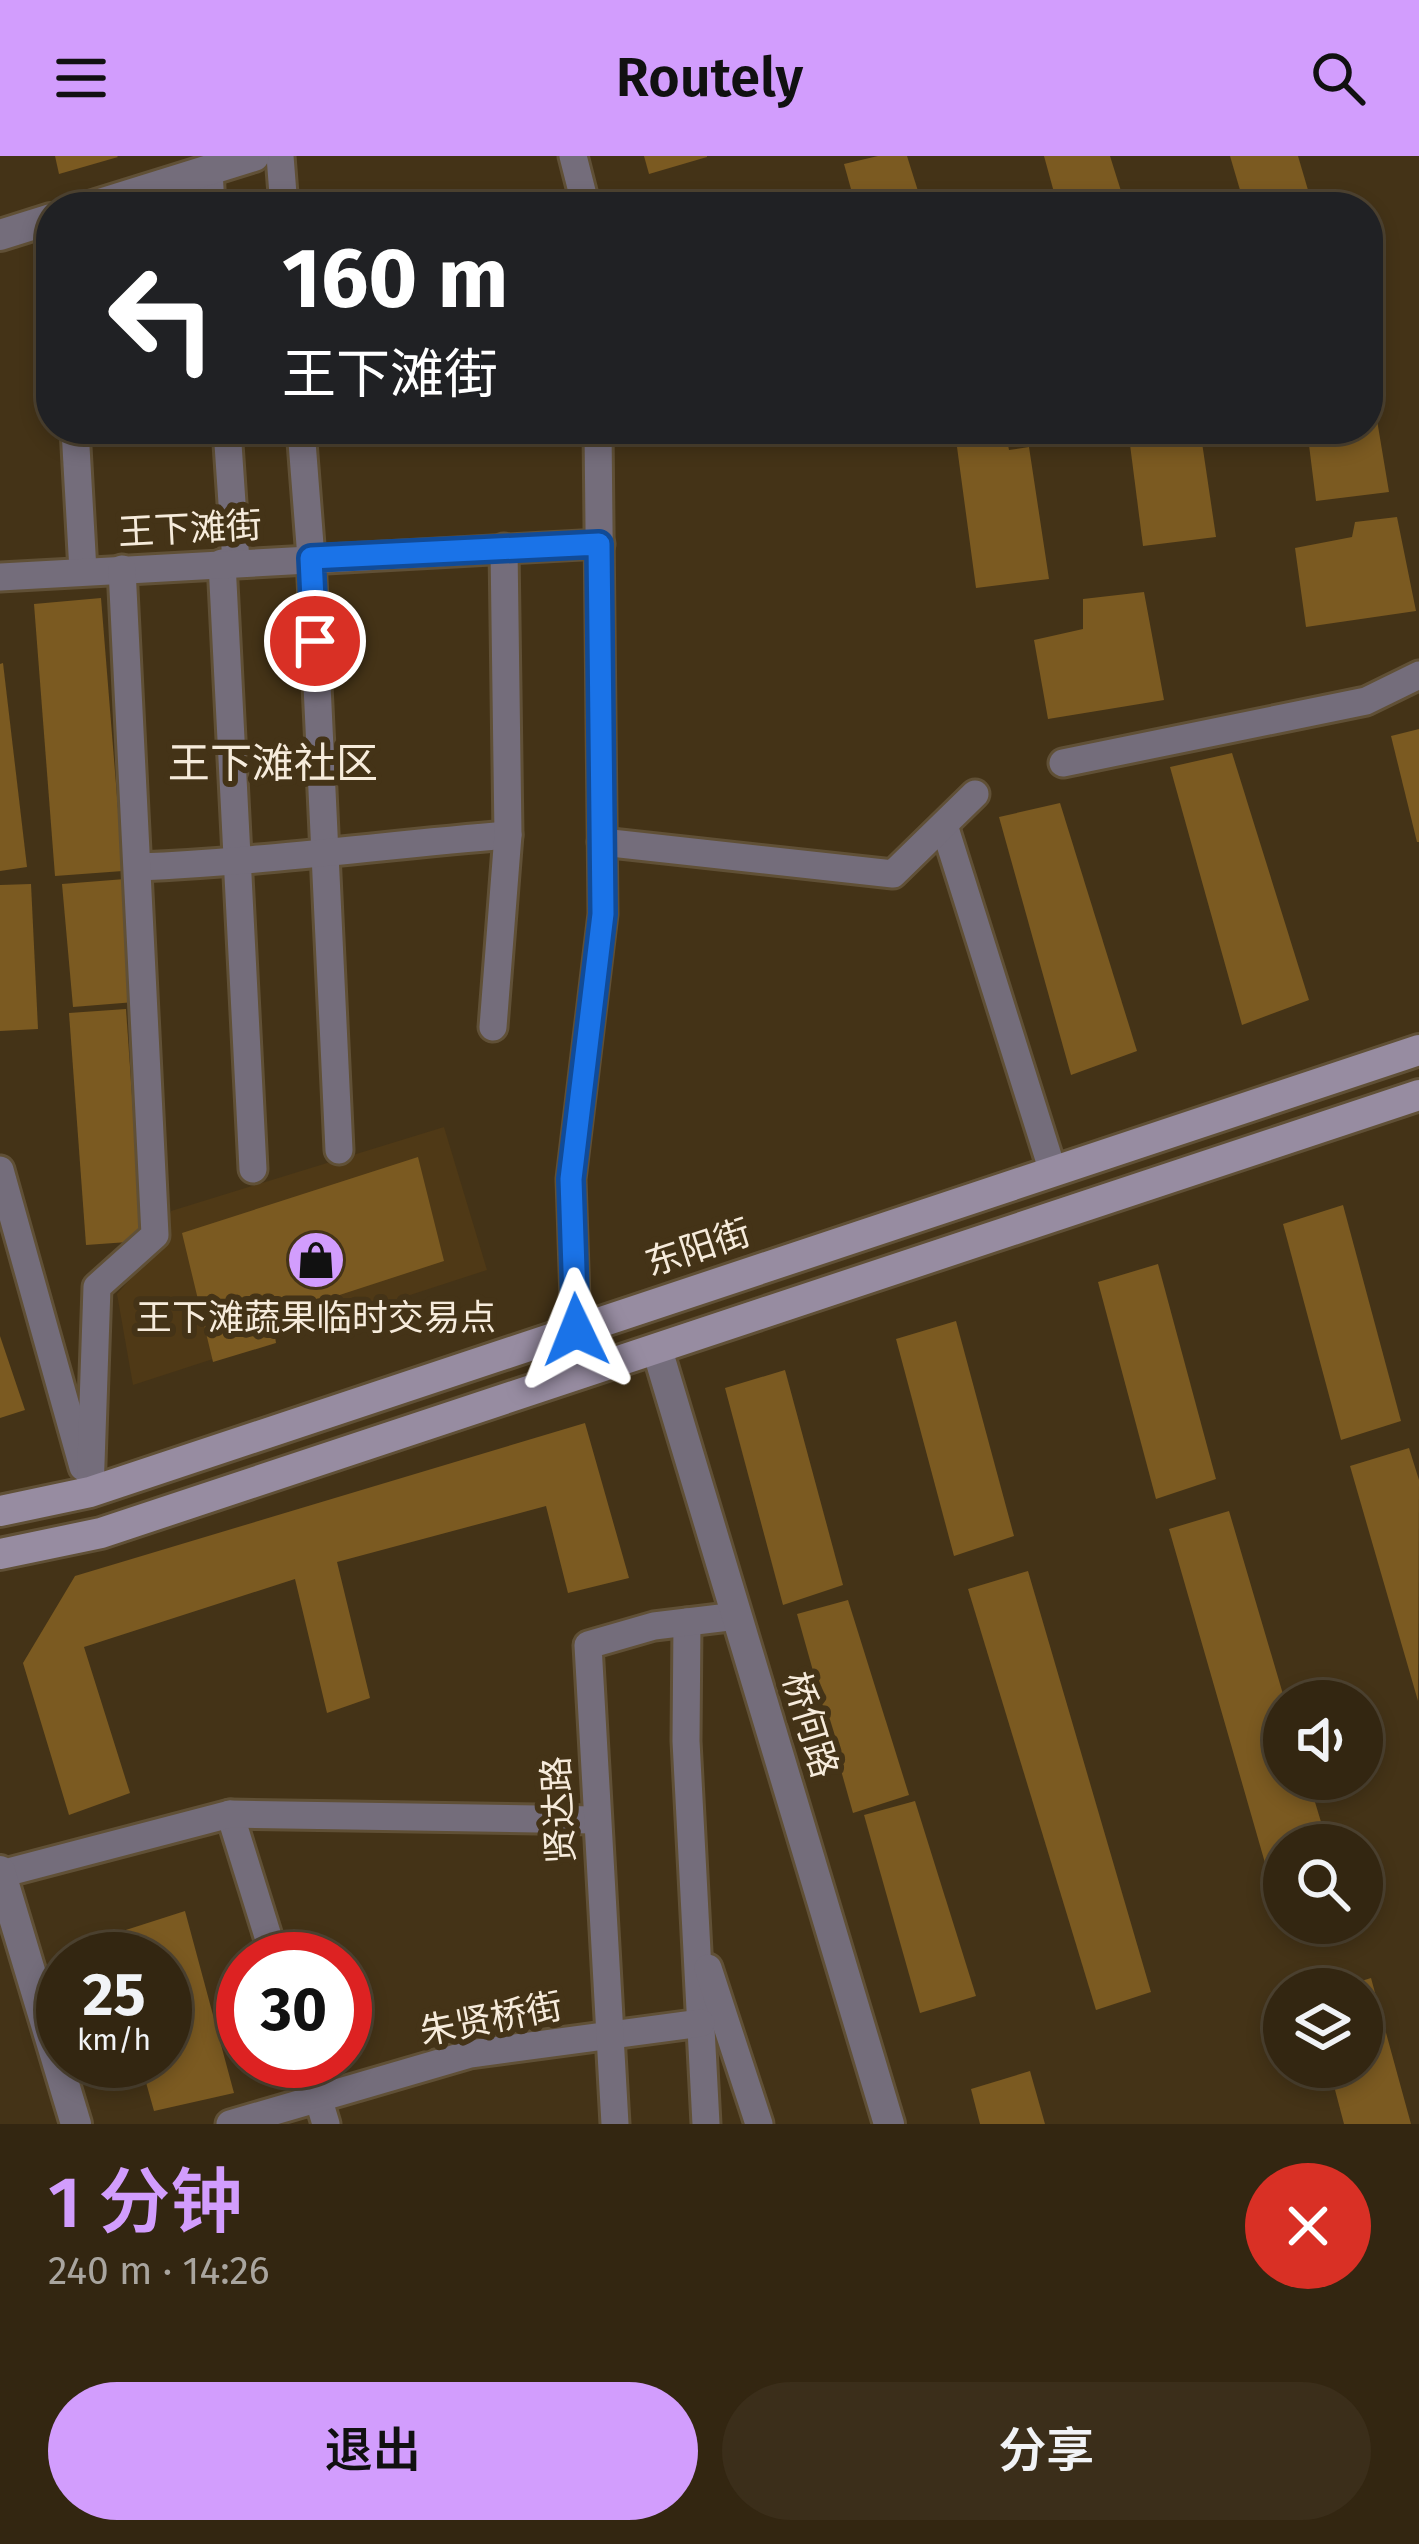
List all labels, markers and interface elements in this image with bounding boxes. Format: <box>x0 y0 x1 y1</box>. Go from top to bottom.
icon: menu <box>48 45 114 111</box>
icon: search <box>1305 45 1371 111</box>
text: Routely <box>616 46 803 110</box>
text: 160 m <box>282 228 508 329</box>
icon: left <box>84 240 240 396</box>
text: 王下滩街 <box>282 343 498 407</box>
street label: 王下滩街 <box>117 503 263 555</box>
pin <box>264 590 366 692</box>
icon: arrive <box>282 608 348 674</box>
district label: 王下滩社区 <box>168 739 378 789</box>
street label: 东阳街 <box>640 1210 756 1286</box>
shop icon: 王下滩蔬果临时交易点 <box>285 1229 347 1291</box>
position arrow <box>513 1267 639 1393</box>
place label: 王下滩蔬果临时交易点 <box>136 1296 496 1340</box>
street label: 桥何路 <box>773 1667 847 1783</box>
map controls <box>1263 1680 1383 2088</box>
button: sound <box>1263 1680 1383 1800</box>
street label: 贤达路 <box>534 1755 584 1865</box>
button: search <box>1263 1824 1383 1944</box>
speed limit sign: 30 <box>216 1932 372 2088</box>
text: 25 <box>82 1959 146 2031</box>
button: layers <box>1263 1968 1383 2088</box>
street label: 朱贤桥街 <box>416 1984 566 2054</box>
text: km/h <box>77 2022 151 2058</box>
text: 1 分钟 <box>48 2160 242 2246</box>
button: close <box>1245 2163 1371 2289</box>
text: 240 m · 14:26 <box>48 2248 270 2294</box>
button: 退出 <box>48 2382 698 2520</box>
button: 分享 <box>722 2382 1371 2520</box>

